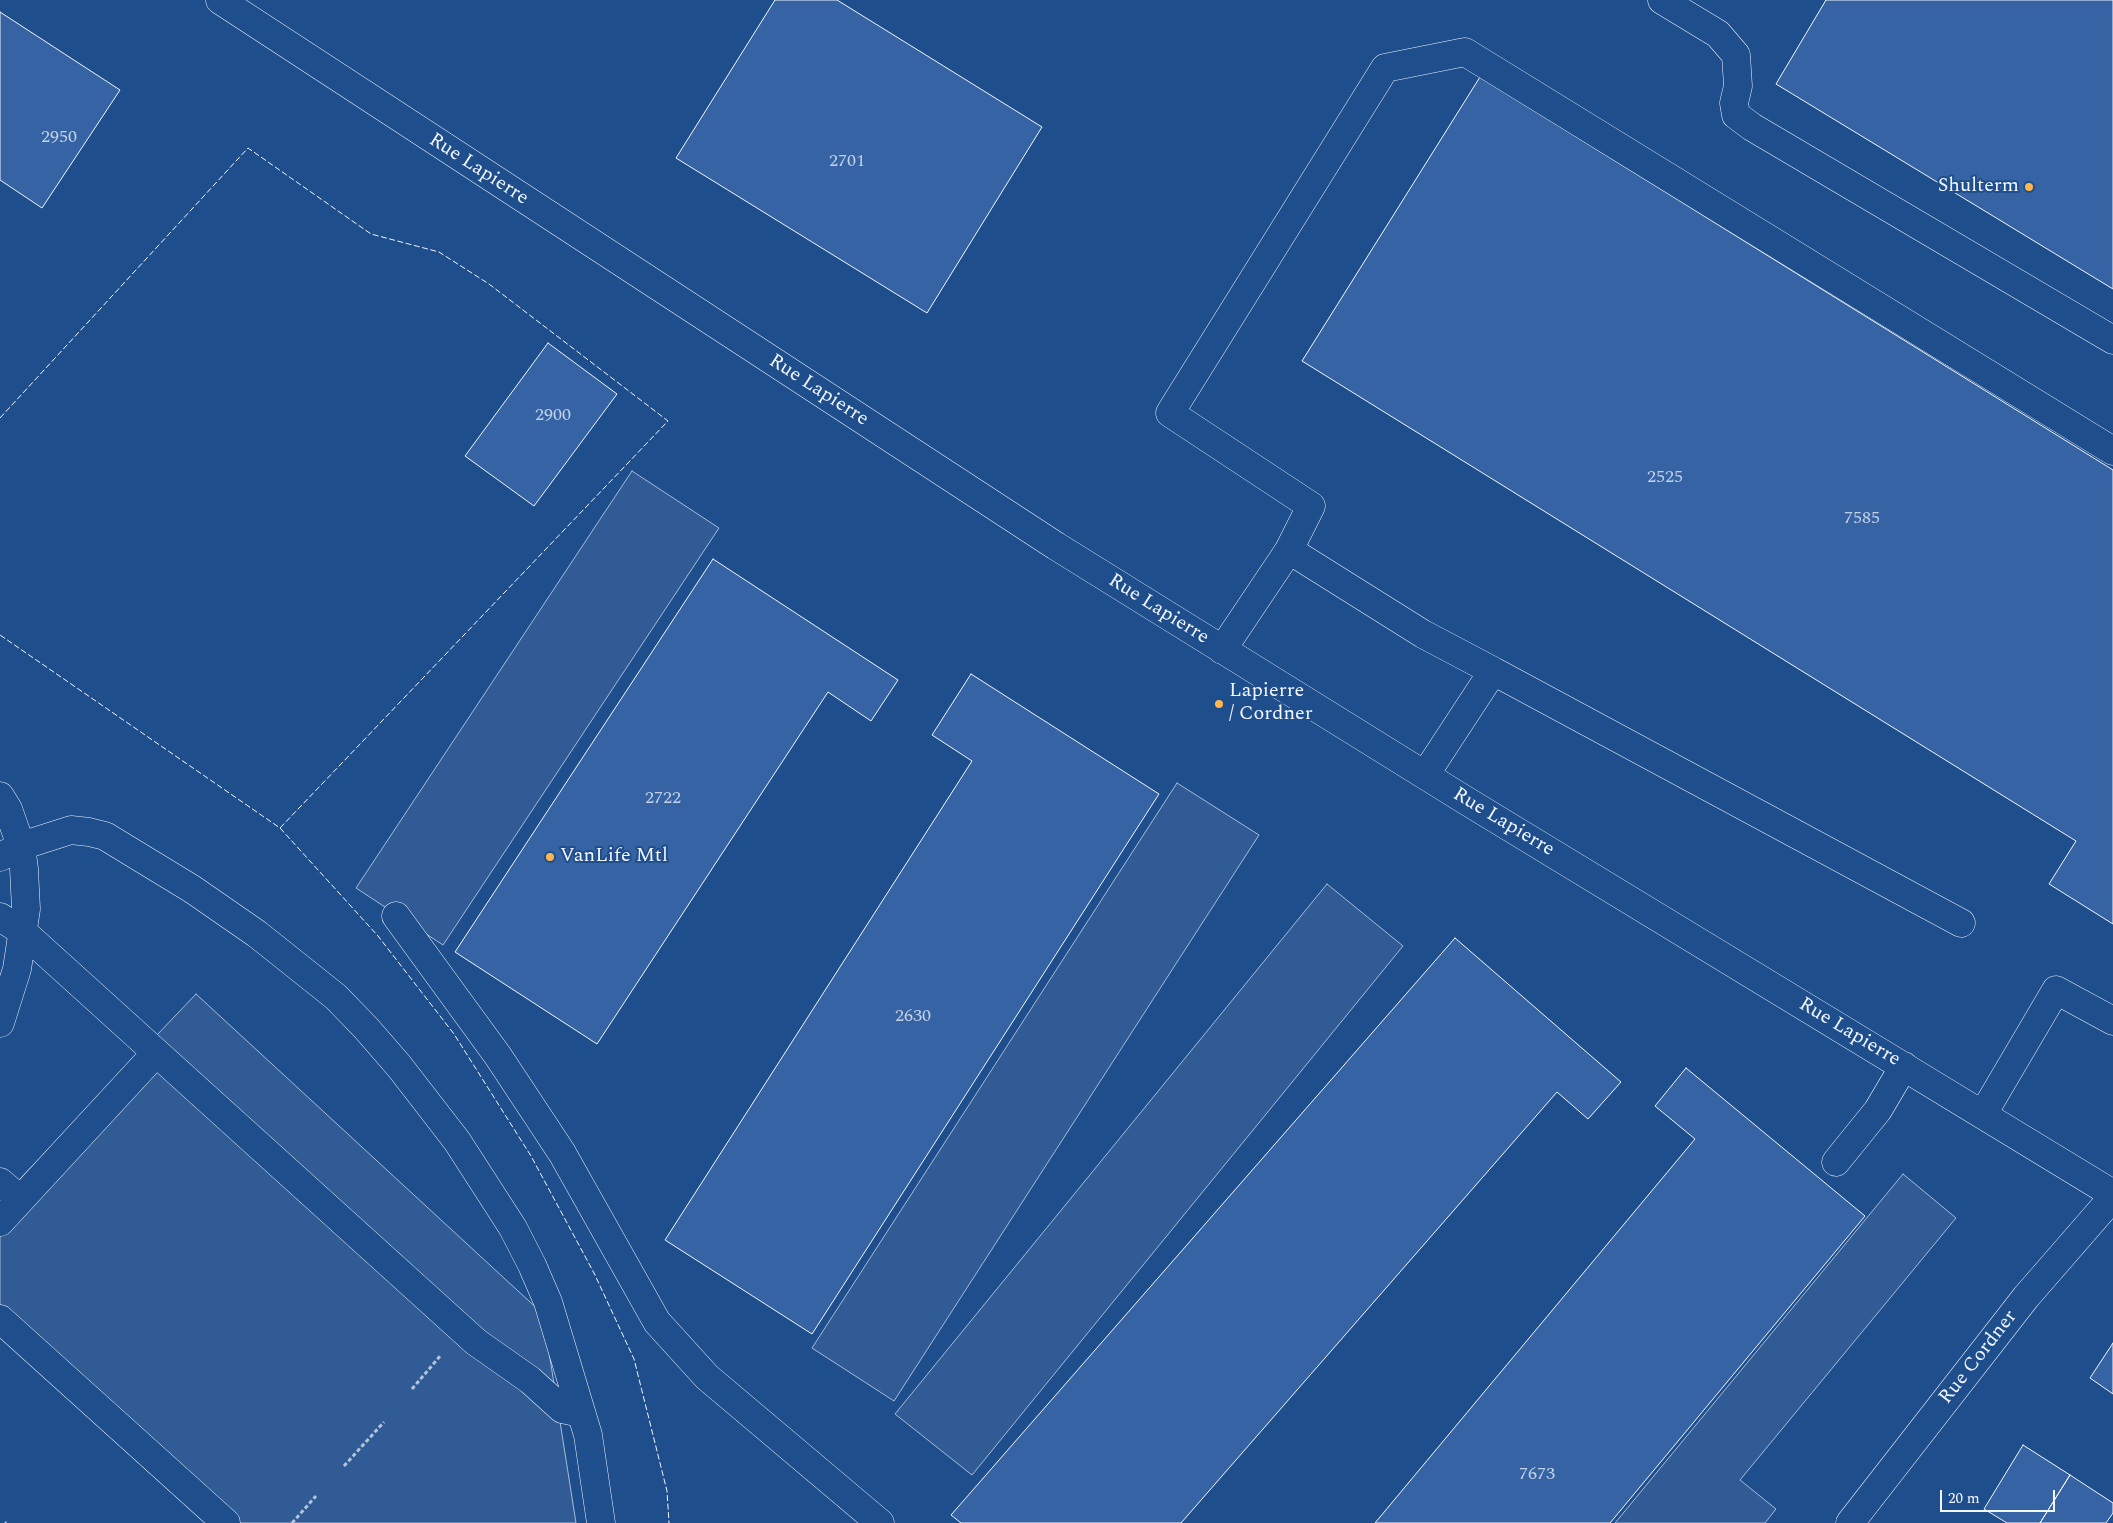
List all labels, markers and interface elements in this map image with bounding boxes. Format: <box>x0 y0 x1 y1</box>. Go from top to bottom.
house number: 2950 <box>41 127 77 149</box>
street label: Rue Lapierre <box>424 129 532 211</box>
house number: 2701 <box>829 151 865 173</box>
place label: Shulterm <box>1938 175 2019 199</box>
marker: Shulterm <box>2023 181 2035 193</box>
street label: Rue Lapierre <box>764 350 872 432</box>
house number: 2900 <box>535 405 571 427</box>
house number: 2525 <box>1647 467 1683 489</box>
house number: 7585 <box>1844 508 1880 530</box>
street label: Rue Lapierre <box>1103 570 1213 650</box>
place label: Lapierre / Cordner <box>1229 680 1313 727</box>
marker: Lapierre / Cordner <box>1213 698 1225 710</box>
street label: Rue Lapierre <box>1448 783 1558 863</box>
house number: 2722 <box>645 788 681 810</box>
place label: VanLife Mtl <box>560 845 668 869</box>
marker: VanLife Mtl <box>544 851 556 863</box>
street label: Rue Lapierre <box>1794 993 1904 1073</box>
house number: 2630 <box>895 1006 931 1028</box>
street label: Rue Cordner <box>1935 1306 2023 1410</box>
house number: 7673 <box>1519 1464 1555 1486</box>
scale bar <box>1943 1480 2058 1512</box>
text: 20 m <box>1948 1487 1980 1510</box>

